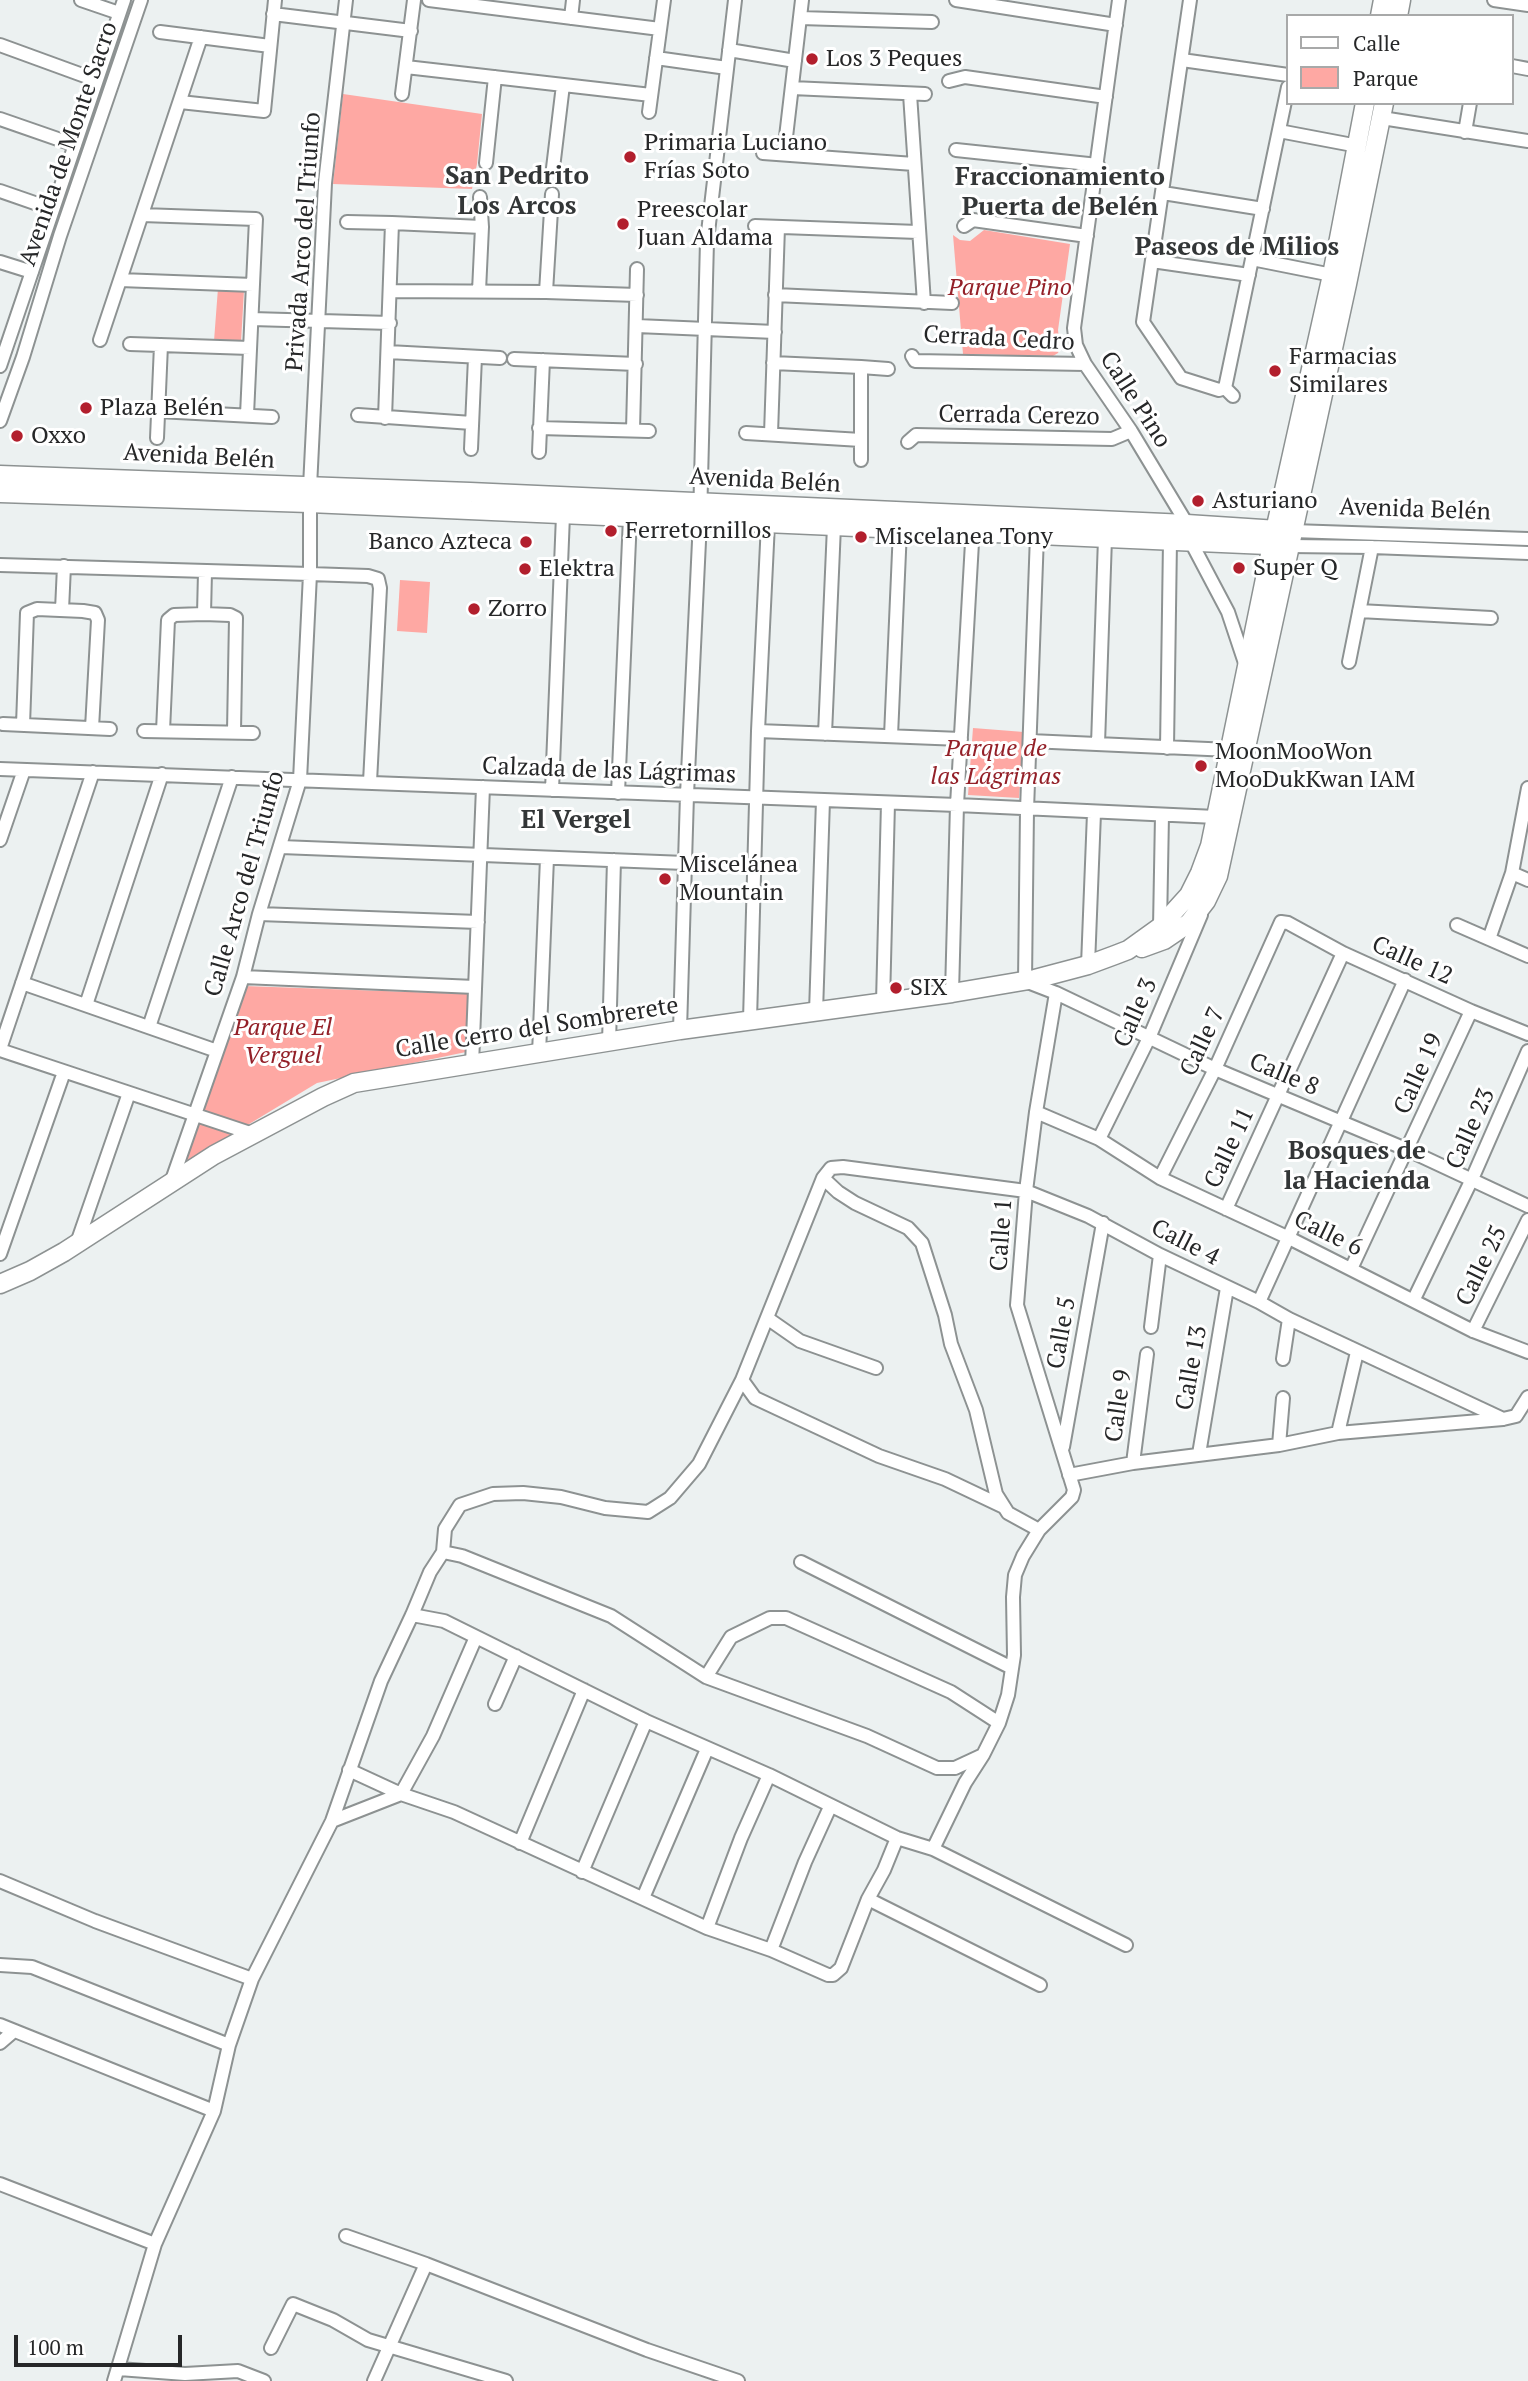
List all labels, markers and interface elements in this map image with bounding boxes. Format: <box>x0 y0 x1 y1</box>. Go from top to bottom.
legend <box>1286 14 1514 105</box>
street label: Avenida de Monte Sacro <box>14 18 124 270</box>
text: Calle <box>1353 29 1400 57</box>
place label: Los 3 Peques <box>826 45 962 73</box>
marker: Los 3 Peques <box>804 51 820 67</box>
text: Parque <box>1353 64 1418 92</box>
street label: Privada Arco del Triunfo <box>281 111 327 373</box>
place label: Primaria Luciano Frías Soto <box>644 129 827 185</box>
marker: Primaria Luciano Frías Soto <box>622 149 638 165</box>
district label: San Pedrito Los Arcos <box>445 161 589 222</box>
district label: Fraccionamiento Puerta de Belén <box>955 162 1165 224</box>
place label: Preescolar Juan Aldama <box>637 196 773 252</box>
marker: Preescolar Juan Aldama <box>615 216 631 232</box>
district label: Paseos de Milios <box>1135 232 1339 264</box>
park label: Parque Pino <box>948 274 1072 302</box>
street label: Cerrada Cedro <box>923 321 1075 357</box>
place label: Farmacias Similares <box>1289 343 1397 399</box>
street label: Calle Pino <box>1093 346 1177 454</box>
marker: Farmacias Similares <box>1267 363 1283 379</box>
place label: Plaza Belén <box>100 394 224 422</box>
marker: Plaza Belén <box>78 400 94 416</box>
street label: Cerrada Cerezo <box>938 400 1100 432</box>
place label: Oxxo <box>31 422 86 450</box>
marker: Oxxo <box>9 428 25 444</box>
street label: Avenida Belén <box>123 439 275 475</box>
street label: Avenida Belén <box>689 463 841 499</box>
place label: Asturiano <box>1212 487 1318 515</box>
marker: Asturiano <box>1190 493 1206 509</box>
street label: Avenida Belén <box>1339 493 1491 527</box>
place label: Ferretornillos <box>625 517 772 545</box>
marker: Ferretornillos <box>603 523 619 539</box>
place label: Miscelanea Tony <box>875 523 1053 551</box>
place label: Banco Azteca <box>369 528 512 556</box>
marker: Miscelanea Tony <box>853 529 869 545</box>
marker: Banco Azteca <box>518 534 534 550</box>
place label: Super Q <box>1253 554 1338 582</box>
place label: Elektra <box>539 555 615 583</box>
marker: Super Q <box>1231 560 1247 576</box>
marker: Elektra <box>517 561 533 577</box>
place label: Zorro <box>488 595 547 623</box>
marker: Zorro <box>466 601 482 617</box>
park label: Parque de las Lágrimas <box>931 735 1061 791</box>
place label: MoonMooWon MooDukKwan IAM <box>1215 738 1415 794</box>
street label: Calzada de las Lágrimas <box>481 752 737 790</box>
marker: MoonMooWon MooDukKwan IAM <box>1193 758 1209 774</box>
street label: Calle Arco del Triunfo <box>199 768 291 1000</box>
district label: El Vergel <box>521 805 631 837</box>
place label: Miscelánea Mountain <box>679 851 798 907</box>
marker: Miscelánea Mountain <box>657 871 673 887</box>
street label: Calle 12 <box>1367 930 1457 992</box>
place label: SIX <box>910 974 947 1002</box>
street label: Calle 3 <box>1108 974 1164 1052</box>
marker: SIX <box>888 980 904 996</box>
street label: Calle Cerro del Sombrerete <box>393 991 681 1065</box>
street label: Calle 7 <box>1175 1003 1231 1081</box>
park label: Parque El Verguel <box>234 1014 332 1070</box>
street label: Calle 19 <box>1388 1029 1450 1119</box>
street label: Calle 8 <box>1245 1048 1323 1102</box>
street label: Calle 23 <box>1440 1084 1502 1174</box>
street label: Calle 11 <box>1199 1103 1261 1193</box>
district label: Bosques de la Hacienda <box>1284 1136 1430 1198</box>
street label: Calle 1 <box>985 1198 1019 1272</box>
street label: Calle 6 <box>1289 1205 1367 1263</box>
street label: Calle 4 <box>1146 1214 1224 1272</box>
street label: Calle 25 <box>1450 1221 1514 1311</box>
street label: Calle 5 <box>1042 1295 1082 1371</box>
street label: Calle 13 <box>1170 1323 1214 1413</box>
street label: Calle 9 <box>1100 1368 1138 1444</box>
scale bar <box>18 2322 186 2366</box>
text: 100 m <box>27 2333 84 2361</box>

